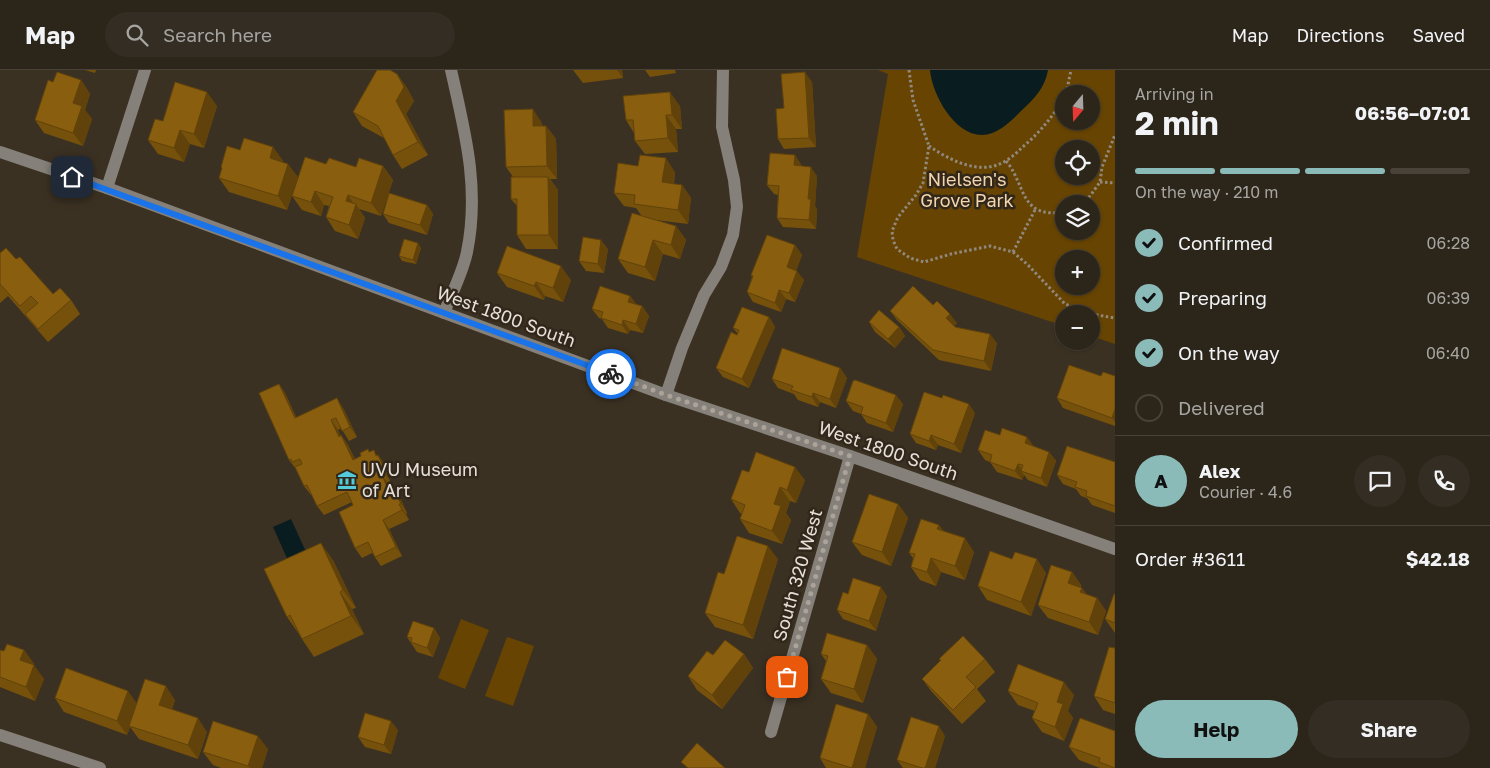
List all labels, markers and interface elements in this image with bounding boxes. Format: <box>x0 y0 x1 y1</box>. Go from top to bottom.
search box <box>105 12 455 57</box>
text: Map <box>25 20 75 49</box>
icon: search <box>123 21 151 49</box>
text: Search here <box>163 23 272 46</box>
text: Map <box>1232 24 1268 46</box>
text: Directions <box>1296 24 1384 46</box>
text: Saved <box>1412 24 1465 46</box>
text: Arriving in <box>1135 84 1214 104</box>
north arrow <box>1055 85 1100 130</box>
map controls <box>1055 85 1100 350</box>
text: 06:56–07:01 <box>1355 101 1470 124</box>
text: 2 min <box>1135 104 1219 142</box>
button: locate <box>1055 140 1100 185</box>
pin <box>51 156 93 198</box>
icon: home <box>58 163 86 191</box>
park label: Nielsen's Grove Park <box>920 168 1014 211</box>
text: On the way · 210 m <box>1135 182 1278 202</box>
button: layers <box>1055 195 1100 240</box>
icon: check <box>1135 229 1163 257</box>
text: Confirmed <box>1178 231 1273 254</box>
text: 06:28 <box>1427 233 1470 253</box>
button: + <box>1055 250 1100 295</box>
street label: West 1800 South <box>434 281 579 351</box>
icon: check <box>1135 284 1163 312</box>
text: Preparing <box>1178 286 1267 309</box>
text: 06:39 <box>1427 288 1470 308</box>
button: − <box>1055 305 1100 350</box>
icon: check <box>1135 339 1163 367</box>
text: On the way <box>1178 341 1280 364</box>
text: 06:40 <box>1426 343 1470 363</box>
courier <box>586 349 636 399</box>
icon: bike <box>597 360 625 388</box>
text: Delivered <box>1178 396 1265 419</box>
street label: West 1800 South <box>816 416 961 484</box>
button: chat <box>1354 455 1406 507</box>
button: phone <box>1418 455 1470 507</box>
place label: UVU Museum of Art <box>362 458 478 501</box>
text: Alex <box>1199 459 1240 482</box>
museum icon: UVU Museum of Art <box>336 469 358 491</box>
text: A <box>1154 469 1168 492</box>
text: Courier · 4.6 <box>1199 482 1292 502</box>
street label: South 320 West <box>768 506 826 643</box>
text: Order #3611 <box>1135 547 1245 570</box>
text: $42.18 <box>1406 547 1470 570</box>
pin <box>766 656 808 698</box>
icon: bag <box>773 663 801 691</box>
button: Help <box>1135 700 1298 758</box>
button: Share <box>1308 700 1470 758</box>

